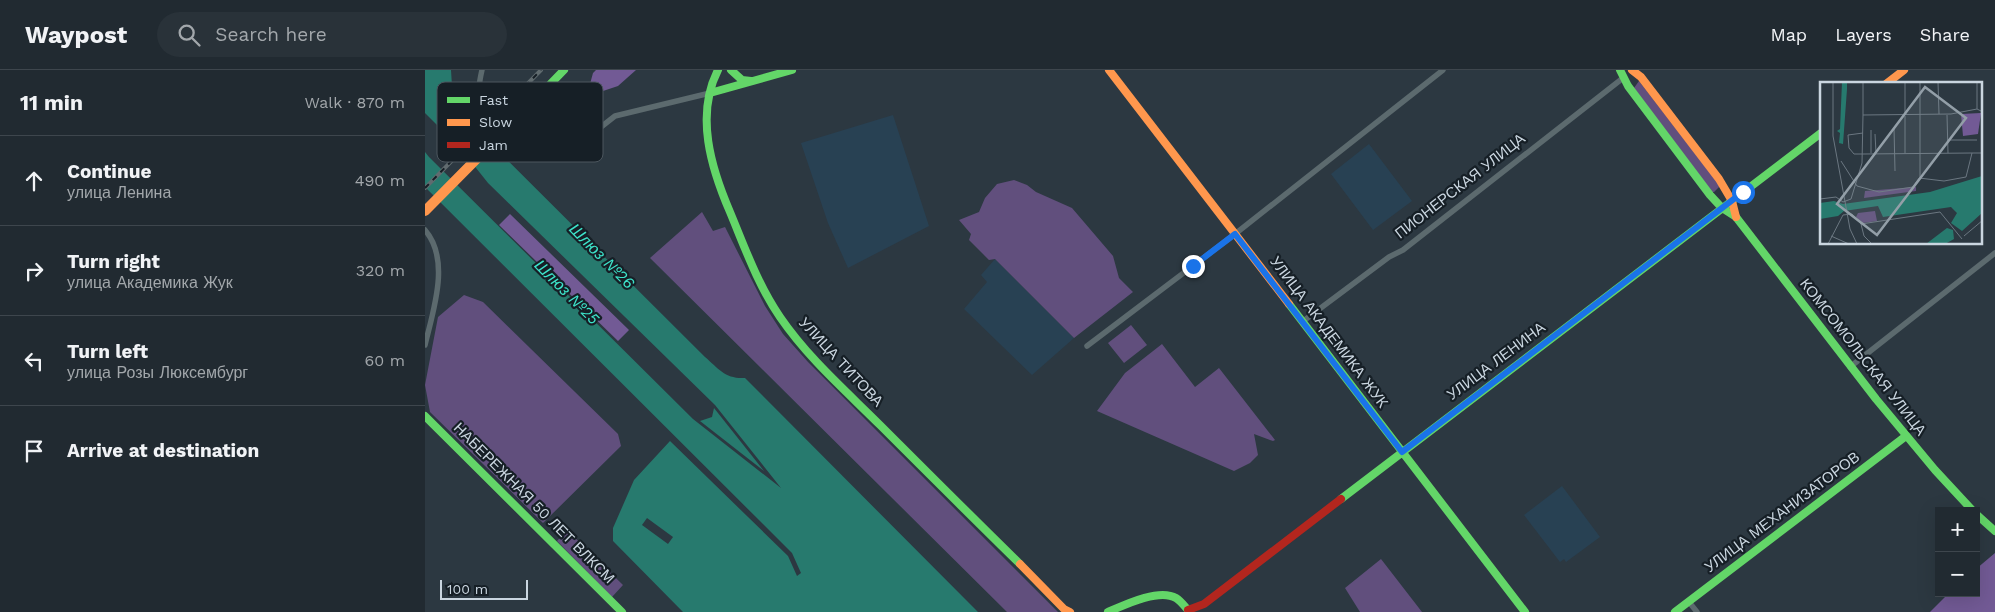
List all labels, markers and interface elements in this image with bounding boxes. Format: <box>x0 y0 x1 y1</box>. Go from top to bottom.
search box <box>157 12 507 57</box>
text: Waypost <box>25 21 127 49</box>
icon: search <box>175 21 203 49</box>
text: Search here <box>215 23 327 46</box>
text: Map <box>1770 24 1807 45</box>
text: Layers <box>1835 24 1892 45</box>
text: Share <box>1920 24 1970 45</box>
legend <box>437 82 603 162</box>
inset map <box>1820 82 1983 245</box>
text: 11 min <box>20 90 83 115</box>
text: Fast <box>479 92 508 108</box>
text: Walk · 870 m <box>305 93 405 112</box>
text: Slow <box>479 114 512 130</box>
street label: ПИОНЕРСКАЯ УЛИЦА <box>1391 130 1529 242</box>
text: Jam <box>479 137 508 153</box>
text: Continue <box>67 160 151 183</box>
icon: ahead <box>20 167 48 195</box>
text: 490 m <box>355 171 405 190</box>
route start <box>1732 181 1755 204</box>
text: улица Ленина <box>67 183 171 202</box>
water label: Шлюз №26 <box>565 219 639 293</box>
text: Turn right <box>67 250 160 273</box>
street label: УЛИЦА АКАДЕМИКА ЖУК <box>1266 253 1392 411</box>
route end <box>1182 255 1205 278</box>
water label: Шлюз №25 <box>531 256 603 328</box>
icon: right <box>20 257 48 285</box>
text: 320 m <box>356 261 405 280</box>
text: улица Академика Жук <box>67 273 233 292</box>
street label: КОМСОМОЛЬСКАЯ УЛИЦА <box>1796 275 1930 439</box>
street label: УЛИЦА ТИТОВА <box>795 314 887 410</box>
street label: УЛИЦА ЛЕНИНА <box>1443 318 1549 404</box>
text: Turn left <box>67 340 148 363</box>
icon: left <box>20 347 48 375</box>
text: 60 m <box>365 351 405 370</box>
text: улица Розы Люксембург <box>67 363 248 382</box>
street label: НАБЕРЕЖНАЯ 50 ЛЕТ ВЛКСМ <box>450 419 618 587</box>
icon: arrive <box>20 437 48 465</box>
text: Arrive at destination <box>67 439 259 462</box>
street label: УЛИЦА МЕХАНИЗАТОРОВ <box>1701 448 1863 576</box>
map controls <box>1935 507 1980 597</box>
button: + <box>1935 507 1980 552</box>
button: − <box>1935 552 1980 597</box>
scale bar <box>440 577 527 600</box>
text: 100 m <box>447 581 488 597</box>

